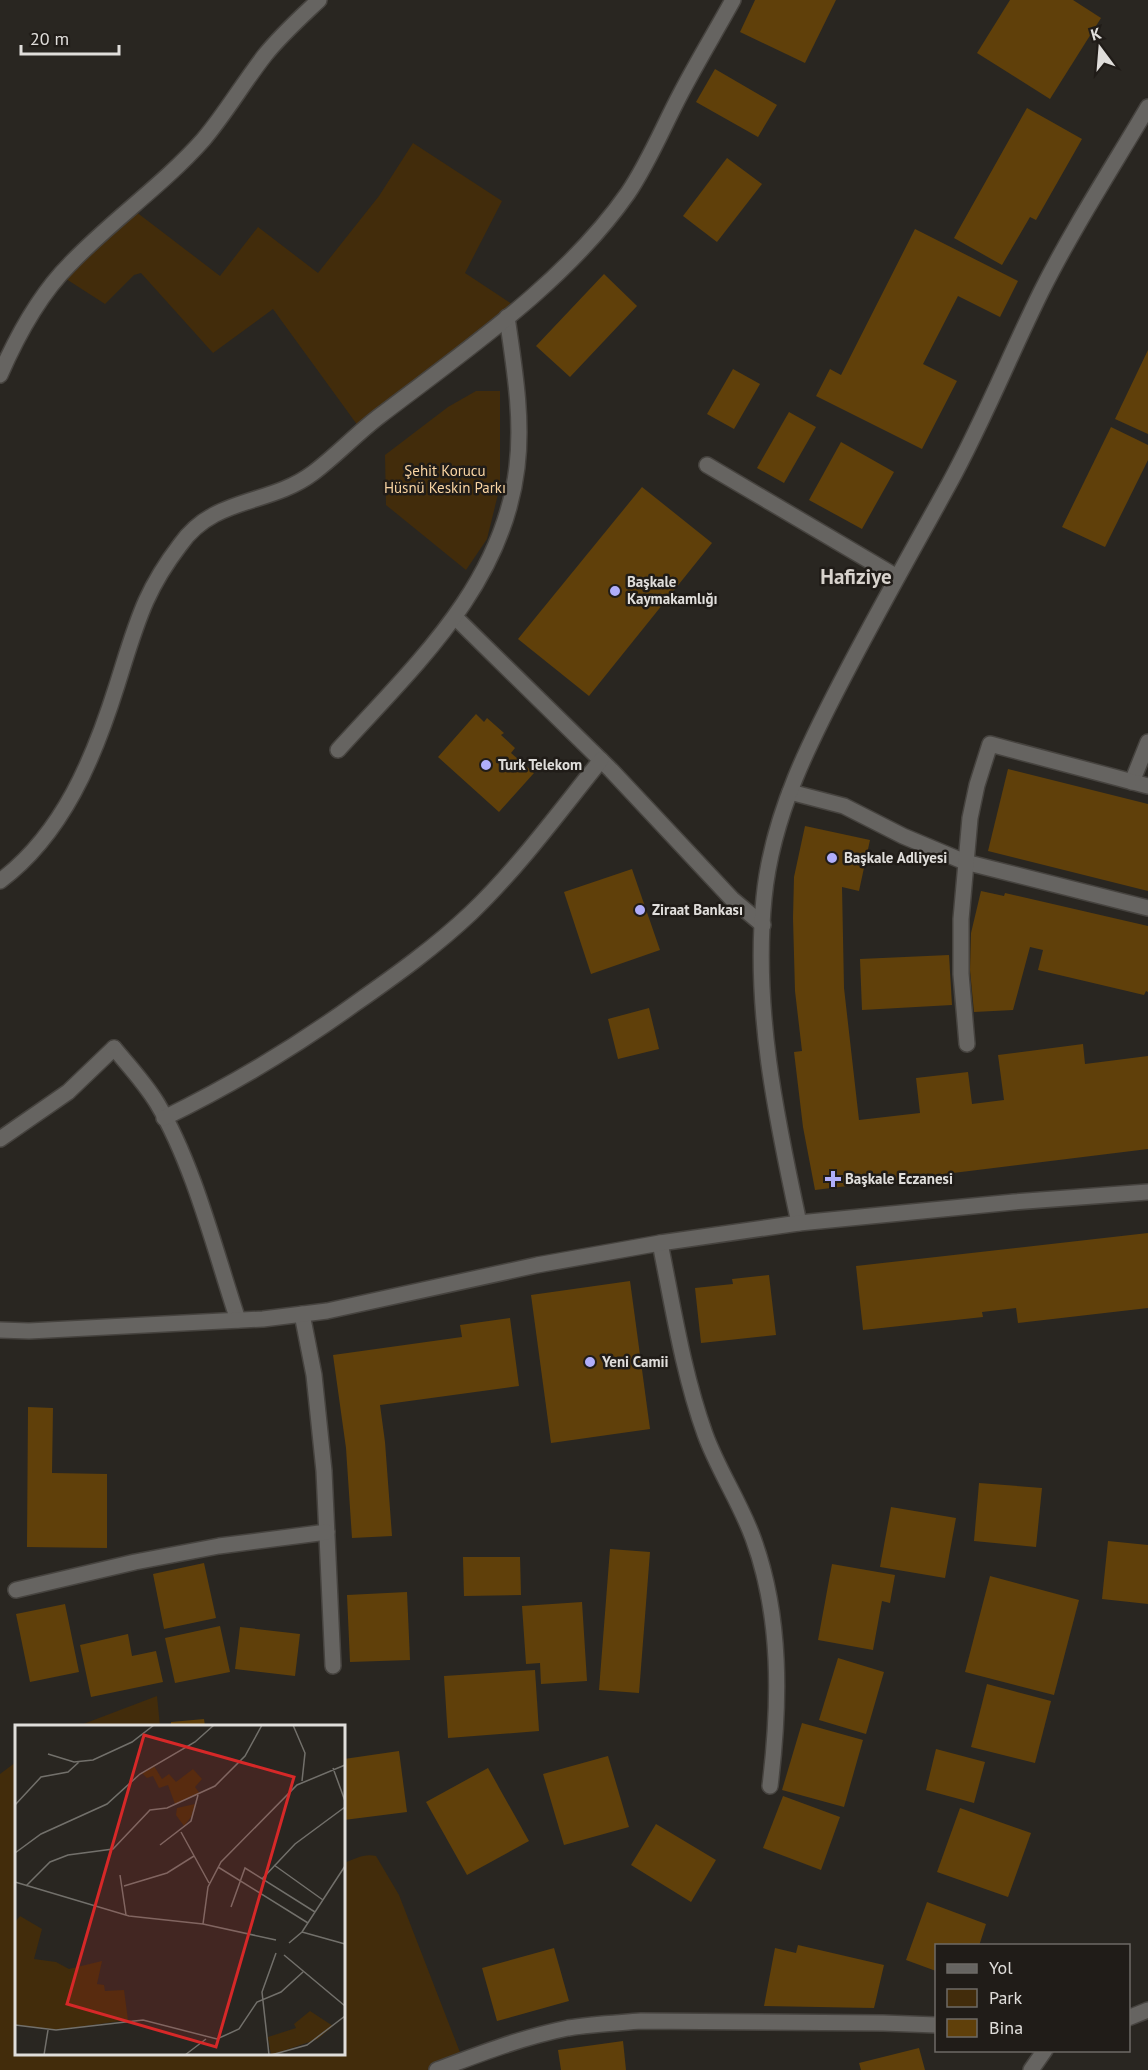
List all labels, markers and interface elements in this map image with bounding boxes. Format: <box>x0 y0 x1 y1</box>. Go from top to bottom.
scale bar <box>21 18 118 56</box>
north arrow <box>1070 18 1130 78</box>
text: K <box>1088 23 1103 45</box>
text: 20 m <box>30 27 69 50</box>
park label: Şehit Korucu Hüsnü Keskin Parkı <box>384 461 506 497</box>
district label: Hafiziye <box>820 563 892 590</box>
place label: Başkale Kaymakamlığı <box>627 572 718 608</box>
marker: Başkale Kaymakamlığı <box>608 584 622 598</box>
place label: Turk Telekom <box>498 755 582 774</box>
marker: Turk Telekom <box>479 758 493 772</box>
place label: Başkale Adliyesi <box>844 848 947 867</box>
marker: Başkale Adliyesi <box>825 851 839 865</box>
place label: Ziraat Bankası <box>652 900 743 919</box>
marker: Ziraat Bankası <box>633 903 647 917</box>
place label: Başkale Eczanesi <box>845 1169 953 1188</box>
marker: Başkale Eczanesi <box>826 1172 840 1186</box>
place label: Yeni Camii <box>601 1352 669 1371</box>
marker: Yeni Camii <box>583 1355 597 1369</box>
inset map <box>15 1725 345 2055</box>
legend <box>935 1944 1130 2052</box>
text: Yol <box>989 1956 1013 1979</box>
text: Park <box>989 1986 1022 2009</box>
text: Bina <box>989 2016 1023 2039</box>

